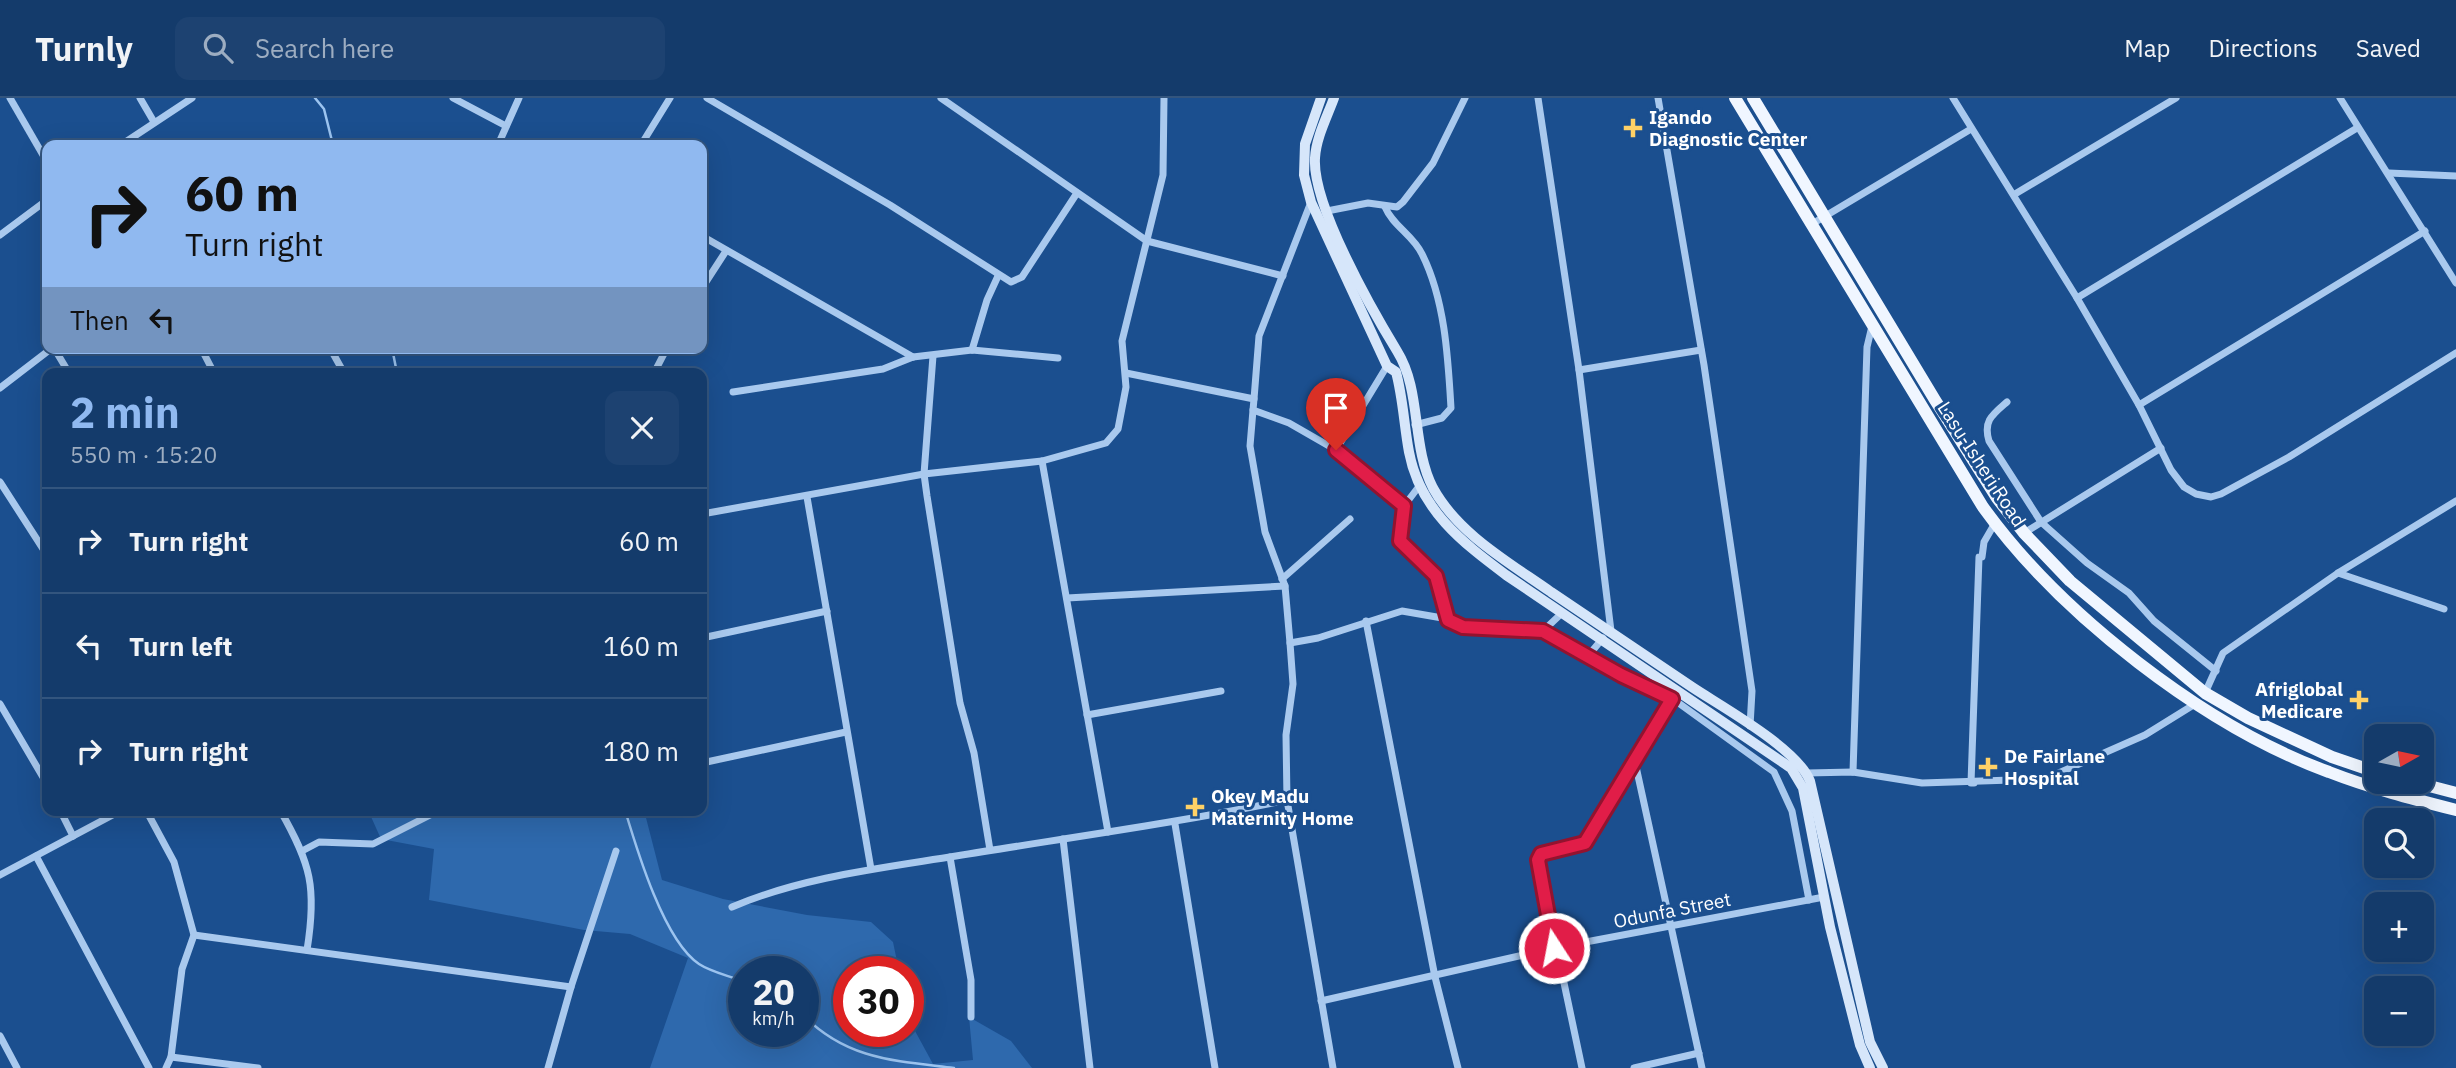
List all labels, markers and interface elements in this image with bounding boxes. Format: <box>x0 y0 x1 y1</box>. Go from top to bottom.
search box <box>175 17 665 80</box>
text: Turnly <box>35 27 133 70</box>
icon: search <box>199 29 237 67</box>
text: Search here <box>255 31 394 65</box>
text: Map <box>2124 32 2170 64</box>
text: Directions <box>2208 32 2318 64</box>
text: Saved <box>2356 32 2421 64</box>
place label: Igando Diagnostic Center <box>1649 105 1808 151</box>
marker: Igando Diagnostic Center <box>1623 118 1643 138</box>
text: 60 m <box>185 161 299 224</box>
icon: right <box>70 168 161 259</box>
text: Turn right <box>185 223 323 265</box>
icon: left <box>143 301 181 339</box>
text: Then <box>70 303 129 337</box>
pin <box>1306 378 1366 450</box>
text: 2 min <box>70 385 180 440</box>
icon: arrive <box>1317 389 1355 427</box>
button: close <box>605 391 679 465</box>
street label: Lasu-Isheri Road <box>1933 397 2031 531</box>
text: 550 m · 15:20 <box>70 439 217 469</box>
icon: right <box>70 522 108 560</box>
text: Turn right <box>129 524 248 558</box>
text: 60 m <box>619 524 679 558</box>
icon: left <box>70 627 108 665</box>
text: Turn left <box>129 629 232 663</box>
text: 160 m <box>603 629 679 663</box>
place label: Afriglobal Medicare <box>2255 677 2343 723</box>
marker: Afriglobal Medicare <box>2349 690 2369 710</box>
north arrow <box>2364 724 2434 794</box>
map controls <box>2364 724 2434 1046</box>
icon: right <box>70 732 108 770</box>
text: Turn right <box>129 734 248 768</box>
text: 180 m <box>603 734 679 768</box>
place label: De Fairlane Hospital <box>2004 744 2105 790</box>
marker: De Fairlane Hospital <box>1978 757 1998 777</box>
place label: Okey Madu Maternity Home <box>1211 784 1354 830</box>
marker: Okey Madu Maternity Home <box>1185 797 1205 817</box>
button: search <box>2364 808 2434 878</box>
street label: Odunfa Street <box>1611 887 1733 933</box>
button: + <box>2364 892 2434 962</box>
position arrow <box>1517 911 1591 985</box>
speed limit sign: 30 <box>833 956 924 1047</box>
text: 20 <box>752 969 795 1015</box>
button: − <box>2364 976 2434 1046</box>
text: km/h <box>752 1007 795 1030</box>

